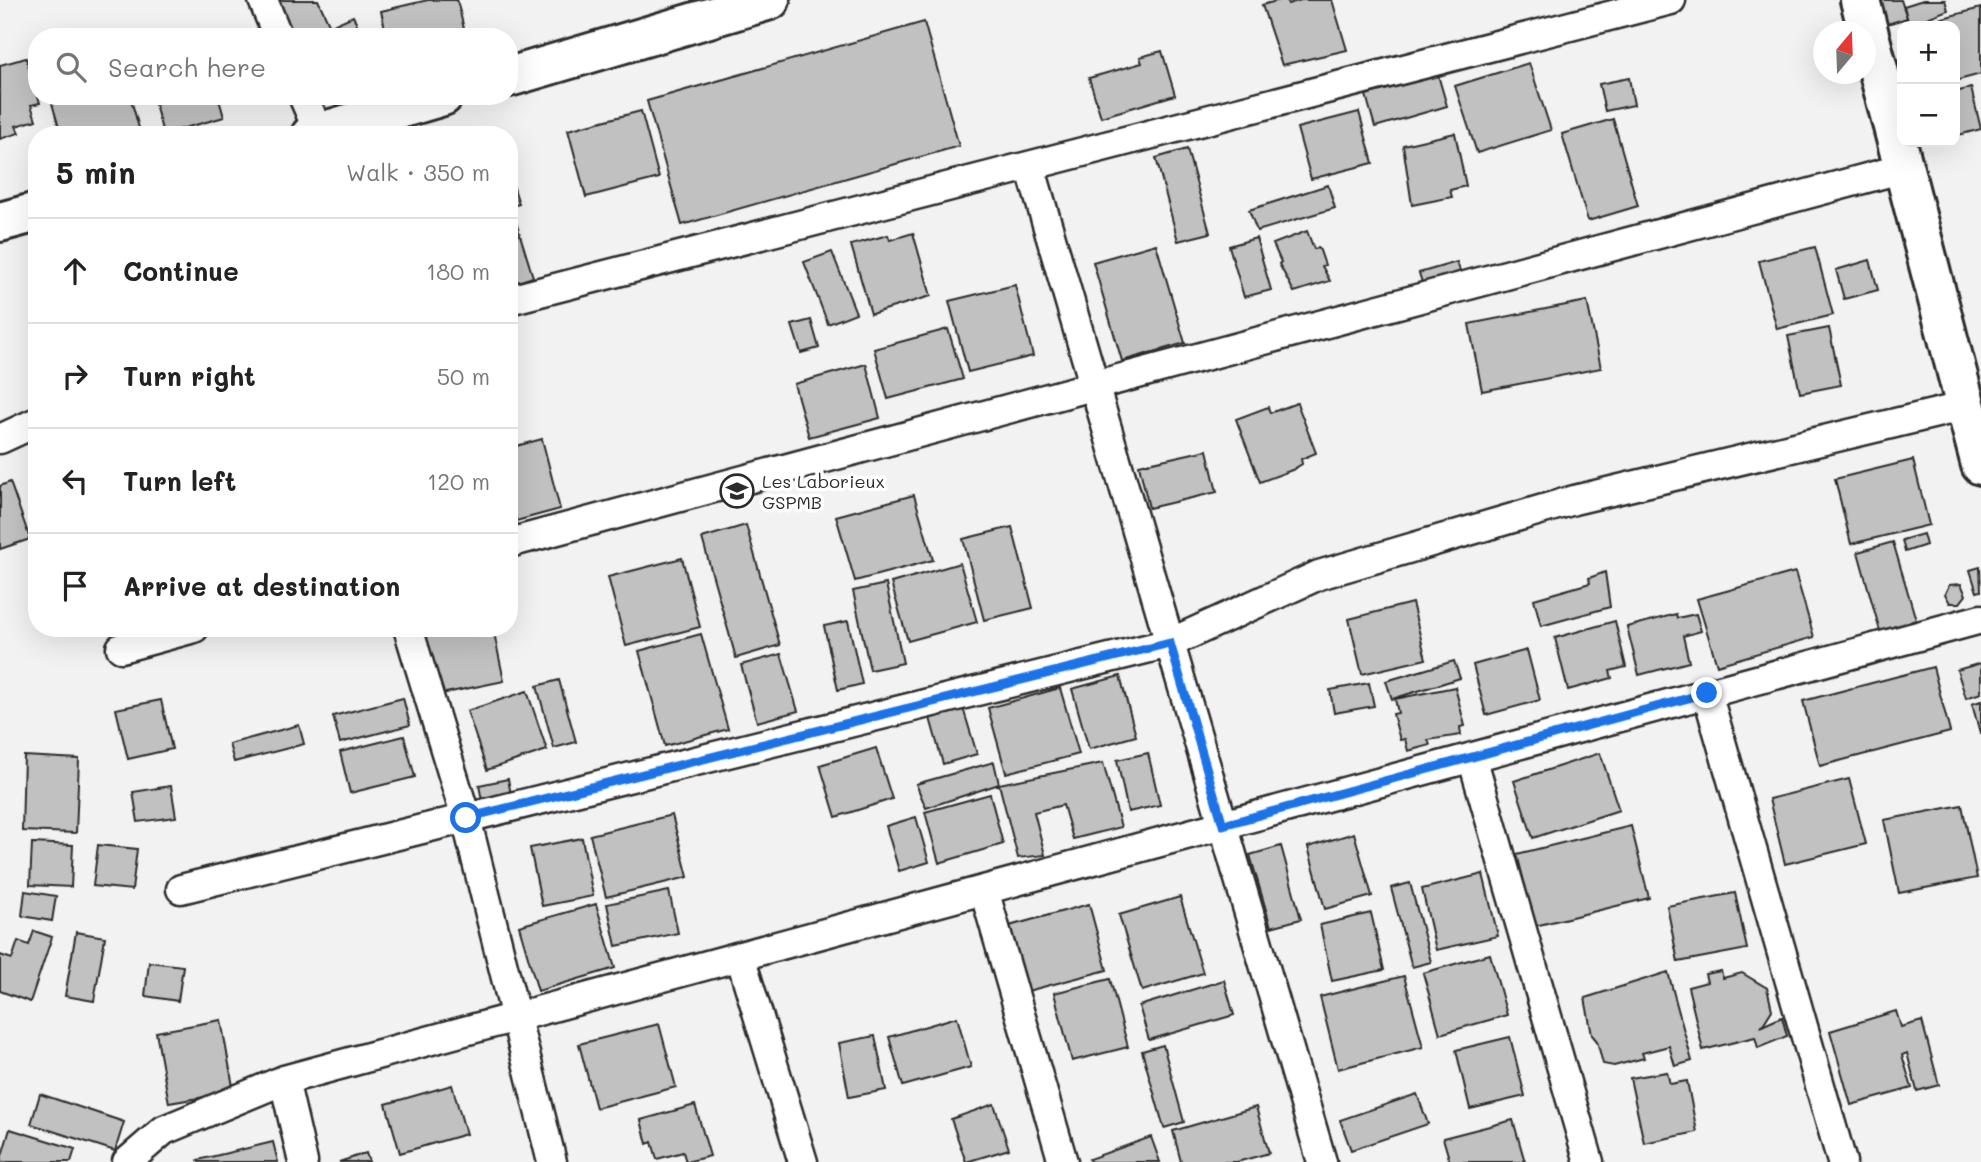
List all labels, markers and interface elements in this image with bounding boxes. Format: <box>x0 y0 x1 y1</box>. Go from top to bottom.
north arrow <box>1813 21 1876 84</box>
map controls <box>1897 21 1960 147</box>
button: + <box>1897 21 1960 84</box>
search box <box>28 28 518 105</box>
icon: search <box>52 48 90 86</box>
text: Search here <box>108 50 266 84</box>
button: − <box>1897 84 1960 147</box>
text: 5 min <box>56 152 136 192</box>
text: Walk · 350 m <box>346 157 490 187</box>
icon: ahead <box>56 252 94 290</box>
text: Continue <box>123 254 239 288</box>
text: 180 m <box>426 256 490 286</box>
icon: right <box>56 357 94 395</box>
text: Turn right <box>123 359 256 393</box>
text: 50 m <box>437 361 490 391</box>
icon: left <box>56 462 94 500</box>
text: Turn left <box>123 464 236 498</box>
text: 120 m <box>427 466 490 496</box>
place label: Les Laborieux GSPMB <box>762 469 885 514</box>
school or university icon: Les Laborieux GSPMB <box>718 472 756 510</box>
icon: arrive <box>56 567 94 605</box>
text: Arrive at destination <box>123 569 400 603</box>
route end <box>1691 677 1722 708</box>
route start <box>450 802 481 833</box>

